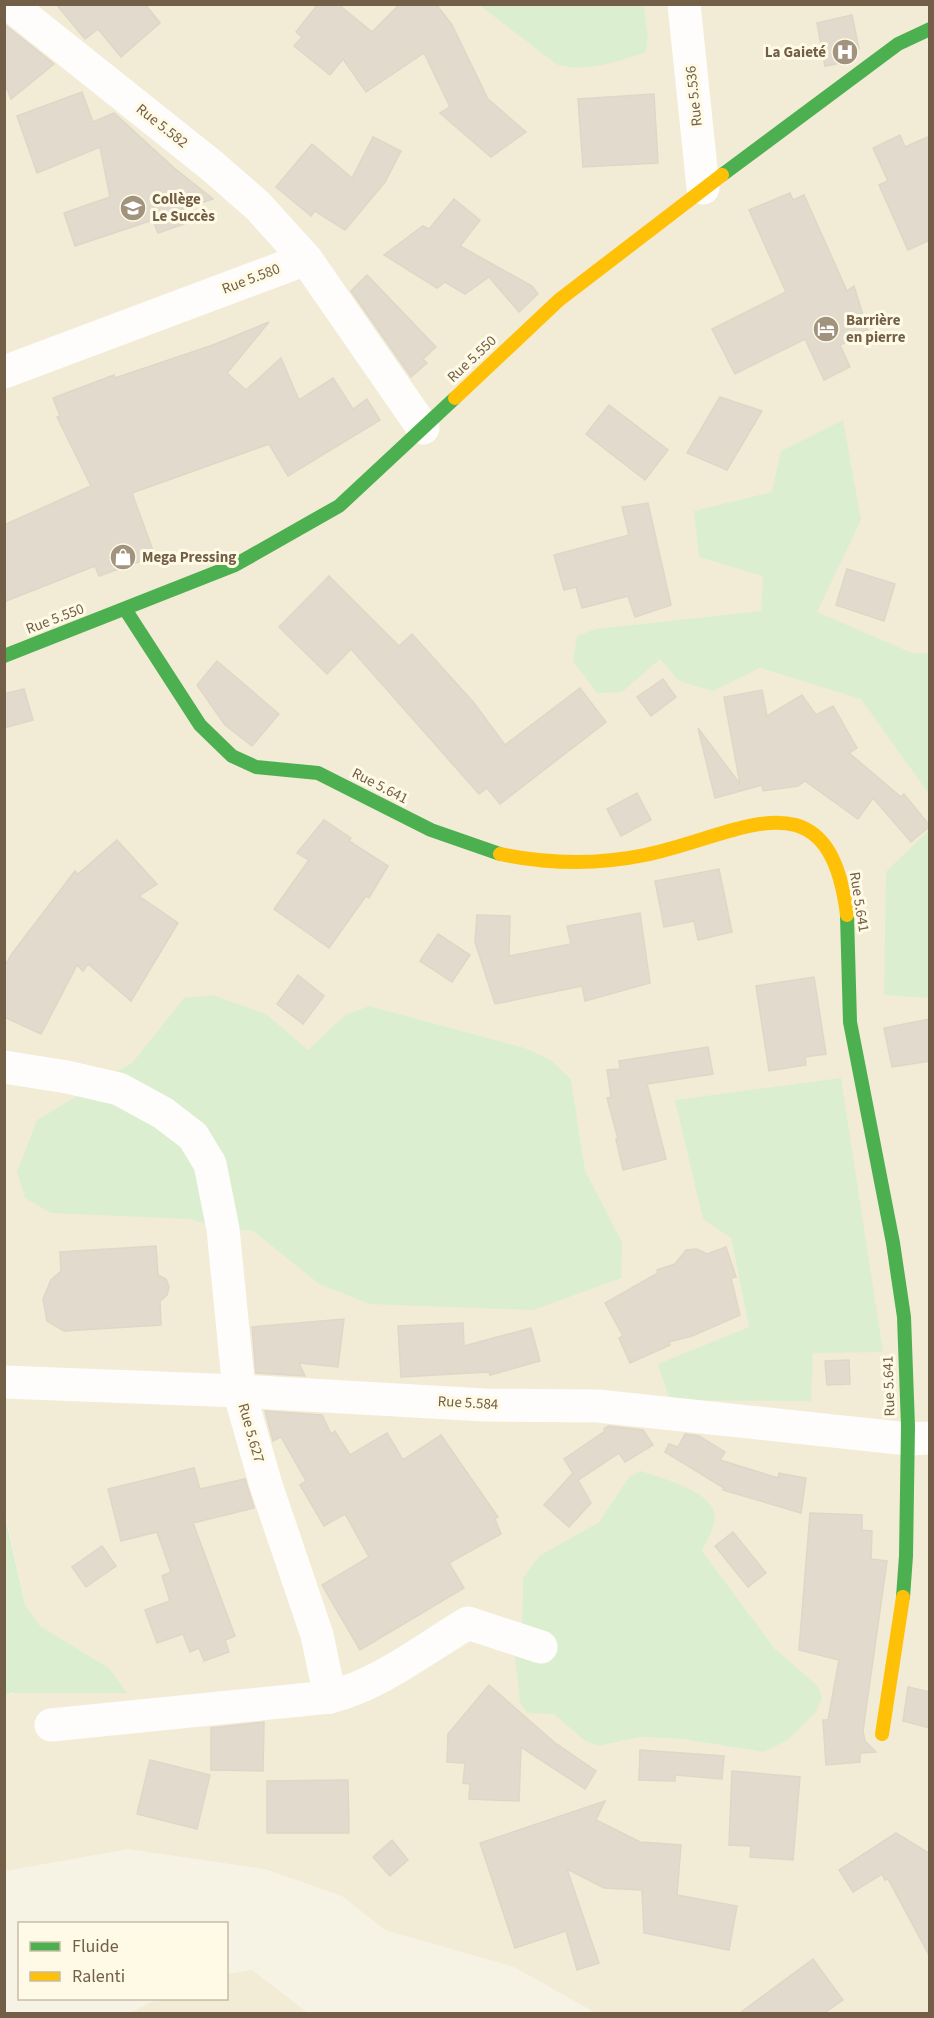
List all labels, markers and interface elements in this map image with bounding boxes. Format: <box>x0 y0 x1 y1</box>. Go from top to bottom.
hospital icon: La Gaieté <box>830 37 860 67</box>
place label: La Gaieté <box>765 42 826 63</box>
street label: Rue 5.536 <box>680 65 708 127</box>
street label: Rue 5.582 <box>132 99 192 153</box>
place label: Collège Le Succès <box>152 189 215 227</box>
school or university icon: Collège Le Succès <box>118 193 148 223</box>
street label: Rue 5.580 <box>219 258 283 300</box>
place label: Barrière en pierre <box>846 310 906 348</box>
hotel icon: Barrière en pierre <box>811 314 841 344</box>
street label: Rue 5.550 <box>443 331 501 387</box>
shop icon: Mega Pressing <box>108 542 138 572</box>
place label: Mega Pressing <box>142 547 236 568</box>
street label: Rue 5.550 <box>23 598 87 640</box>
street label: Rue 5.641 <box>348 763 412 809</box>
street label: Rue 5.641 <box>844 870 874 934</box>
street label: Rue 5.641 <box>877 1355 901 1417</box>
street label: Rue 5.584 <box>437 1391 499 1415</box>
street label: Rue 5.627 <box>233 1401 269 1465</box>
legend <box>18 1922 228 2000</box>
text: Fluide <box>72 1934 119 1959</box>
text: Ralenti <box>72 1964 125 1989</box>

